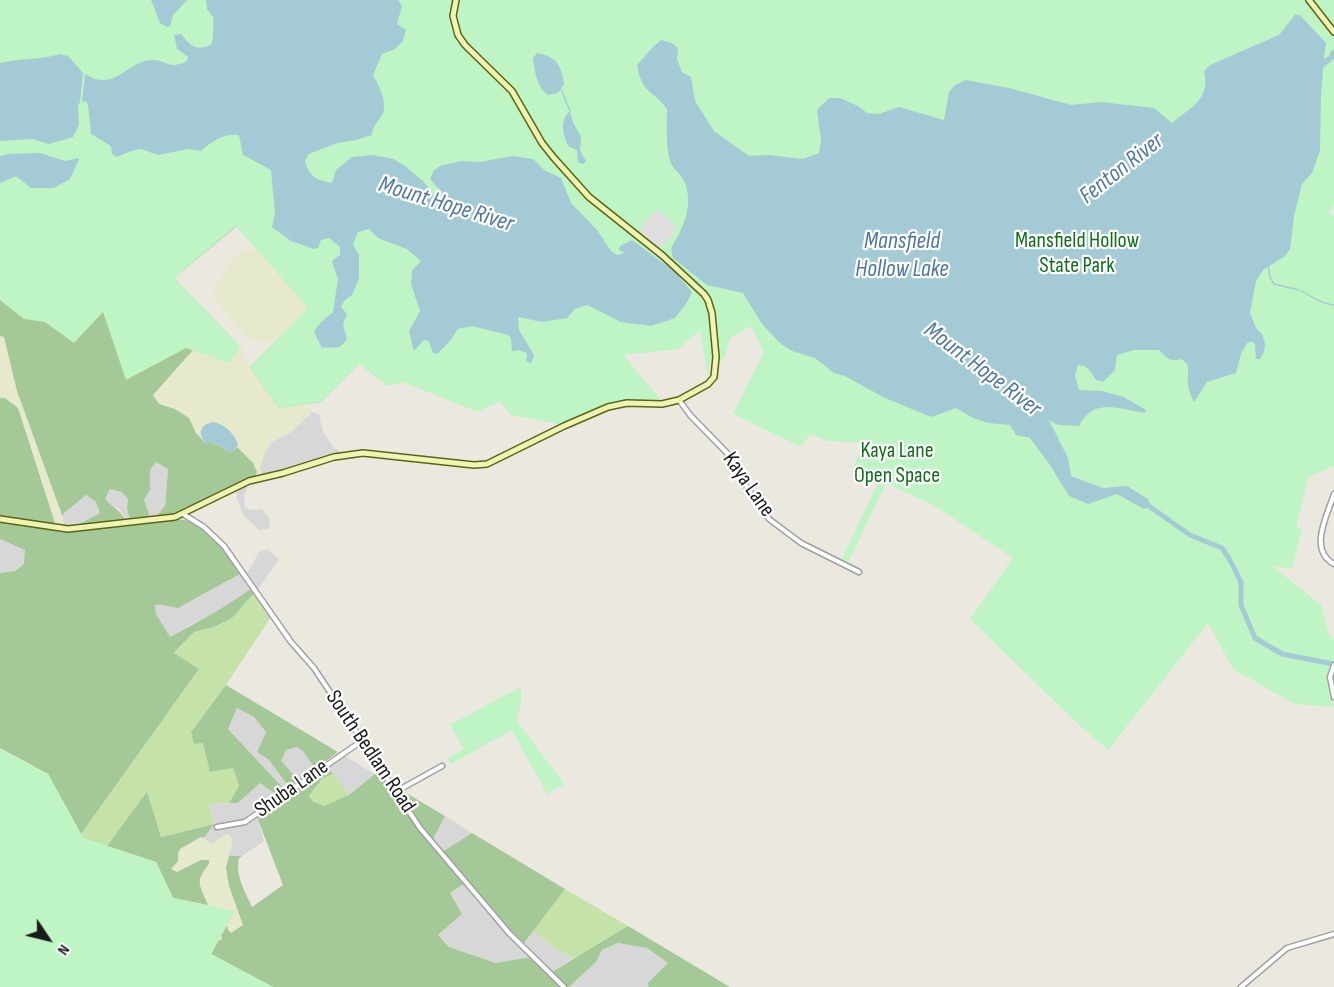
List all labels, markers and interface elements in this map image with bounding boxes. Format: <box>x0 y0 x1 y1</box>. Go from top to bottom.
water label: Fenton River <box>1074 127 1170 211</box>
water label: Mount Hope River <box>375 171 517 239</box>
water label: Mansfield Hollow Lake <box>855 228 949 284</box>
park label: Mansfield Hollow State Park <box>1015 228 1139 280</box>
water label: Mount Hope River <box>918 317 1046 423</box>
park label: Kaya Lane Open Space <box>854 438 940 490</box>
street label: Kaya Lane <box>716 447 780 523</box>
street label: South Bedlam Road <box>319 686 421 818</box>
street label: Shuba Lane <box>250 754 334 824</box>
north arrow <box>18 909 78 969</box>
text: N <box>53 941 73 959</box>

